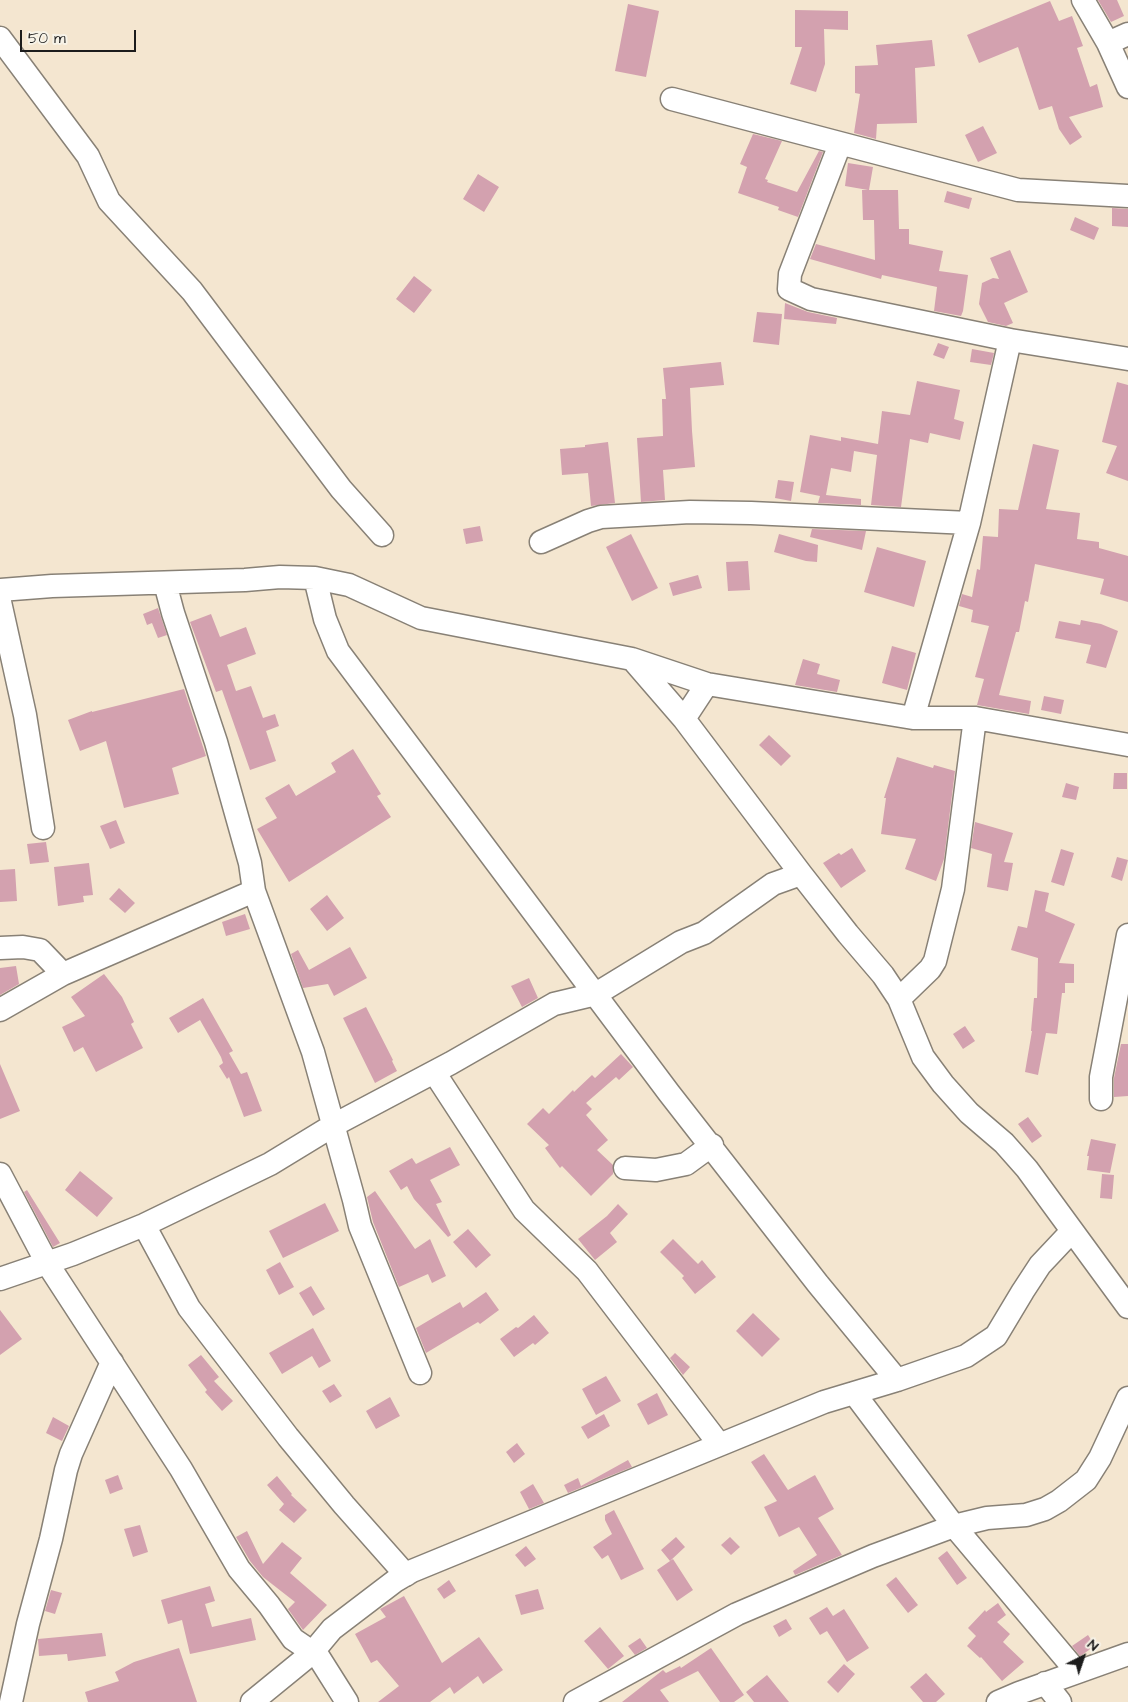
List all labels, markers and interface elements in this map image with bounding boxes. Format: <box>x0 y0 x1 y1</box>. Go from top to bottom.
scale bar <box>22 20 139 52</box>
text: 50 m <box>28 28 66 49</box>
north arrow <box>1058 1632 1108 1682</box>
text: N <box>1083 1635 1103 1656</box>

